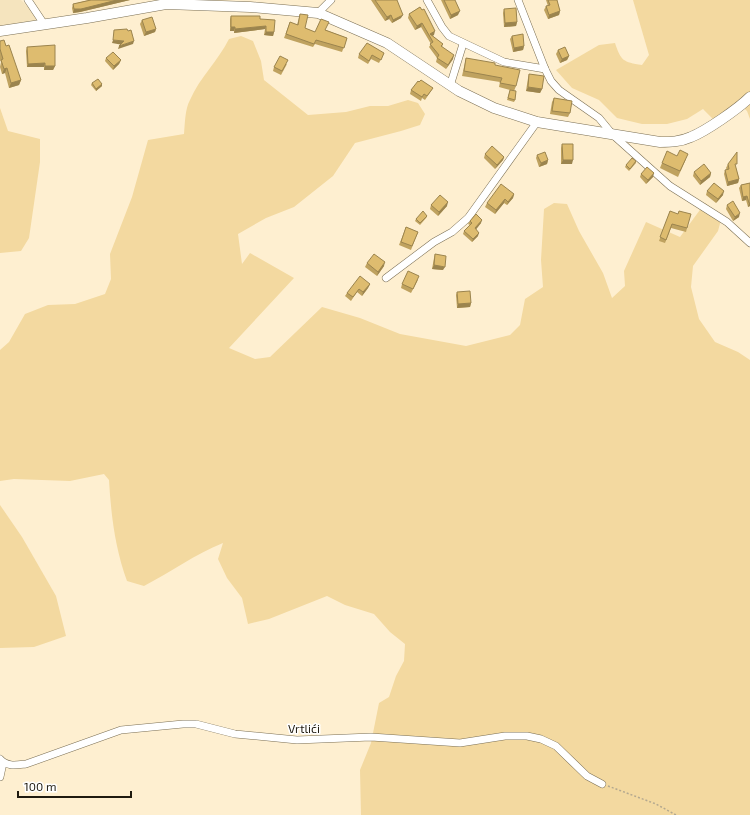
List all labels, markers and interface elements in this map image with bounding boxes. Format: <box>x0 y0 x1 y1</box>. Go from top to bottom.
street label: Vrtlići <box>288 721 320 735</box>
scale bar <box>18 773 131 799</box>
text: 100 m <box>24 779 56 793</box>

